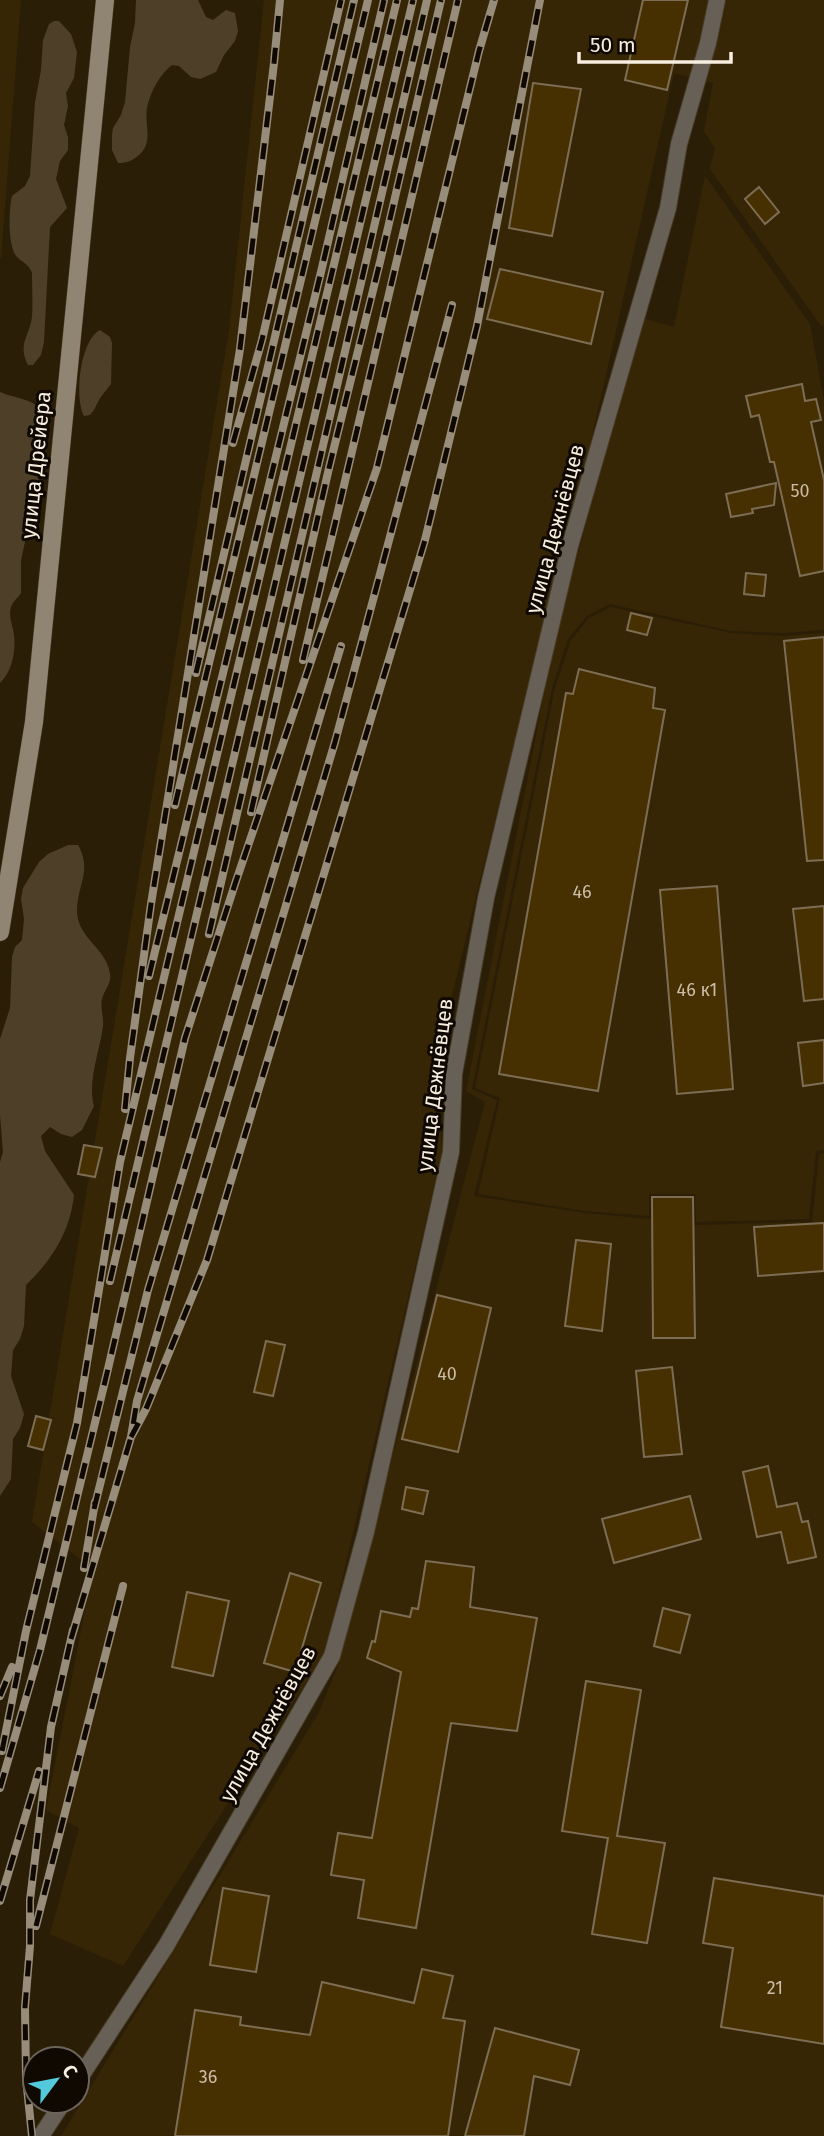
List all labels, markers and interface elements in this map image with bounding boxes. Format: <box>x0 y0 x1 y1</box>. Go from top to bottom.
scale bar <box>579 21 731 65</box>
text: 50 m <box>590 32 636 58</box>
street label: улица Дрейера <box>15 390 57 540</box>
street label: улица Дежнёвцев <box>520 441 590 617</box>
house number: 50 <box>790 480 810 502</box>
house number: 46 <box>572 881 592 903</box>
house number: 46 к1 <box>677 979 717 1001</box>
street label: улица Дежнёвцев <box>411 997 459 1173</box>
house number: 40 <box>437 1363 457 1385</box>
street label: улица Дежнёвцев <box>214 1641 322 1807</box>
house number: 21 <box>767 1977 783 1999</box>
north arrow <box>21 2045 91 2115</box>
text: С <box>57 2061 83 2082</box>
house number: 36 <box>199 2066 217 2088</box>

